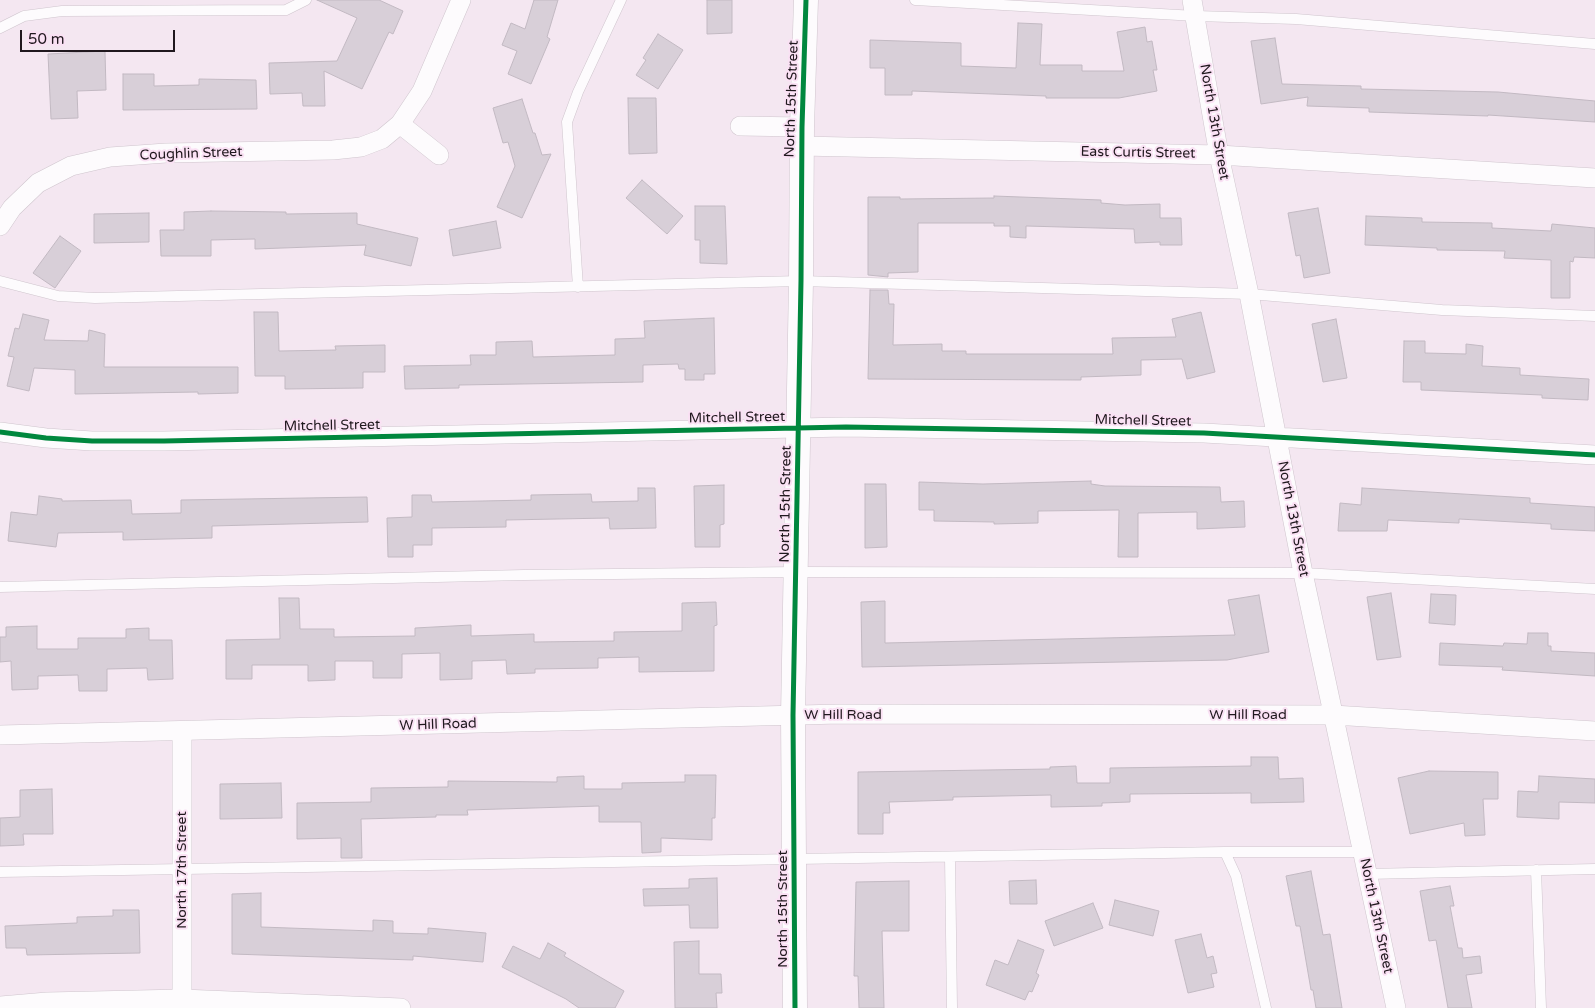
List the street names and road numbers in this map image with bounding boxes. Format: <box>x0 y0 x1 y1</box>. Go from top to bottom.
street label: North 15th Street <box>782 40 802 158</box>
street label: North 13th Street <box>1196 63 1232 181</box>
street label: Coughlin Street <box>139 144 243 164</box>
street label: East Curtis Street <box>1080 144 1196 162</box>
street label: Mitchell Street <box>689 409 785 427</box>
street label: Mitchell Street <box>1095 412 1191 430</box>
street label: Mitchell Street <box>284 417 380 435</box>
street label: North 15th Street <box>777 445 795 563</box>
street label: North 13th Street <box>1274 460 1312 578</box>
street label: W Hill Road <box>804 707 882 723</box>
street label: W Hill Road <box>1209 707 1287 723</box>
street label: W Hill Road <box>399 715 477 735</box>
street label: North 17th Street <box>174 811 190 929</box>
street label: North 15th Street <box>775 850 791 968</box>
street label: North 13th Street <box>1356 857 1396 975</box>

